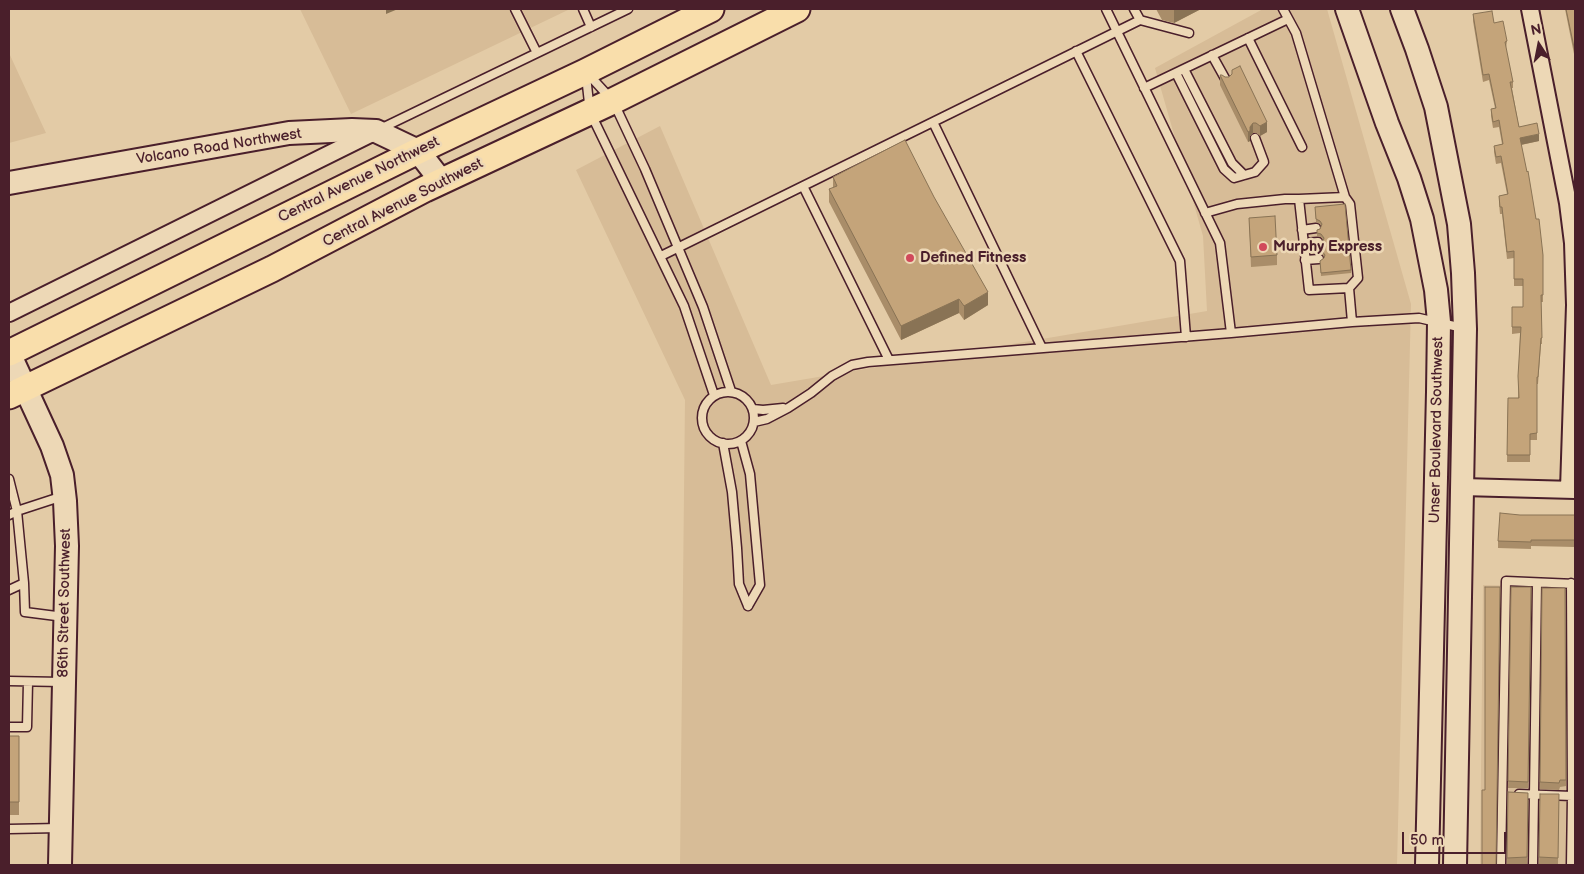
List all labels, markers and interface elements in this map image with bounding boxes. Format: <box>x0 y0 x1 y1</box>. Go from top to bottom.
north arrow <box>1514 20 1564 70</box>
text: N <box>1529 20 1543 39</box>
street label: Volcano Road Northwest <box>135 125 303 169</box>
street label: Central Avenue Northwest <box>275 133 443 227</box>
street label: Central Avenue Southwest <box>320 155 486 251</box>
place label: Murphy Express <box>1273 238 1382 256</box>
marker: Murphy Express <box>1257 241 1269 253</box>
place label: Defined Fitness <box>920 249 1026 267</box>
marker: Defined Fitness <box>904 252 916 264</box>
street label: Unser Boulevard Southwest <box>1426 336 1448 524</box>
street label: 86th Street Southwest <box>55 528 75 678</box>
scale bar <box>1404 822 1508 854</box>
text: 50 m <box>1410 831 1444 850</box>

